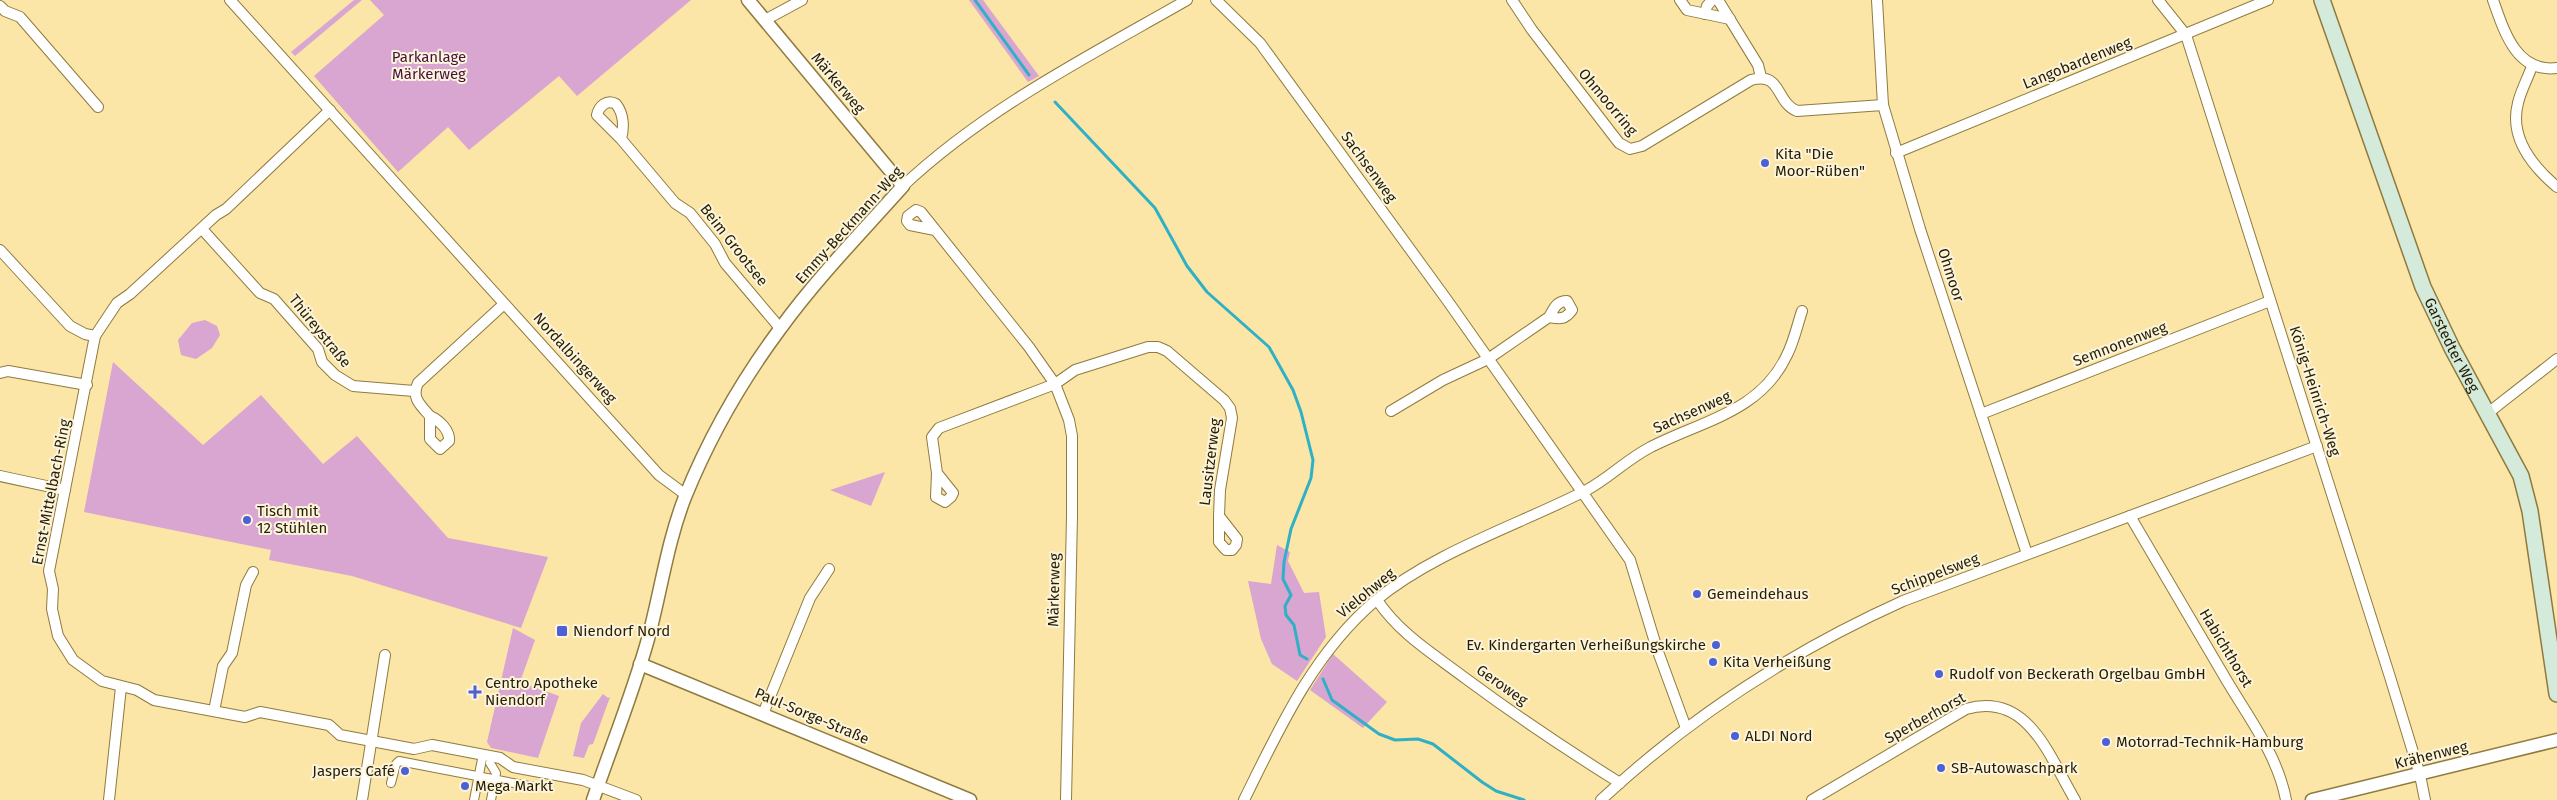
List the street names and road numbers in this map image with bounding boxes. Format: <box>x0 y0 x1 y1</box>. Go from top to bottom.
street label: Langobardenweg <box>2020 33 2134 93</box>
street label: Märkerweg <box>807 49 869 117</box>
street label: Ohmoorring <box>1575 65 1641 139</box>
street label: Sachsenweg <box>1337 128 1401 206</box>
street label: Emmy-Beckmann-Weg <box>792 162 907 287</box>
street label: Beim Grootsee <box>696 200 772 290</box>
street label: Ohmoor <box>1934 246 1968 304</box>
street label: Thüreystraße <box>285 291 355 371</box>
street label: Garstedter Weg <box>2420 295 2483 396</box>
street label: Nordalbingerweg <box>530 309 621 407</box>
street label: Semnonenweg <box>2070 318 2170 370</box>
street label: König-Heinrich-Weg <box>2285 324 2345 459</box>
street label: Sachsenweg <box>1650 387 1734 437</box>
street label: Ernst-Mittelbach-Ring <box>28 417 74 566</box>
street label: Lausitzerweg <box>1196 417 1224 507</box>
street label: Schippelsweg <box>1889 549 1982 599</box>
street label: Märkerweg <box>1044 553 1064 627</box>
street label: Vielohweg <box>1333 564 1399 622</box>
street label: Habichthorst <box>2196 605 2257 691</box>
street label: Geroweg <box>1473 661 1531 709</box>
street label: Paul-Sorge-Straße <box>752 684 872 748</box>
street label: Sperberhorst <box>1882 688 1969 748</box>
street label: Krähenweg <box>2393 737 2470 773</box>

